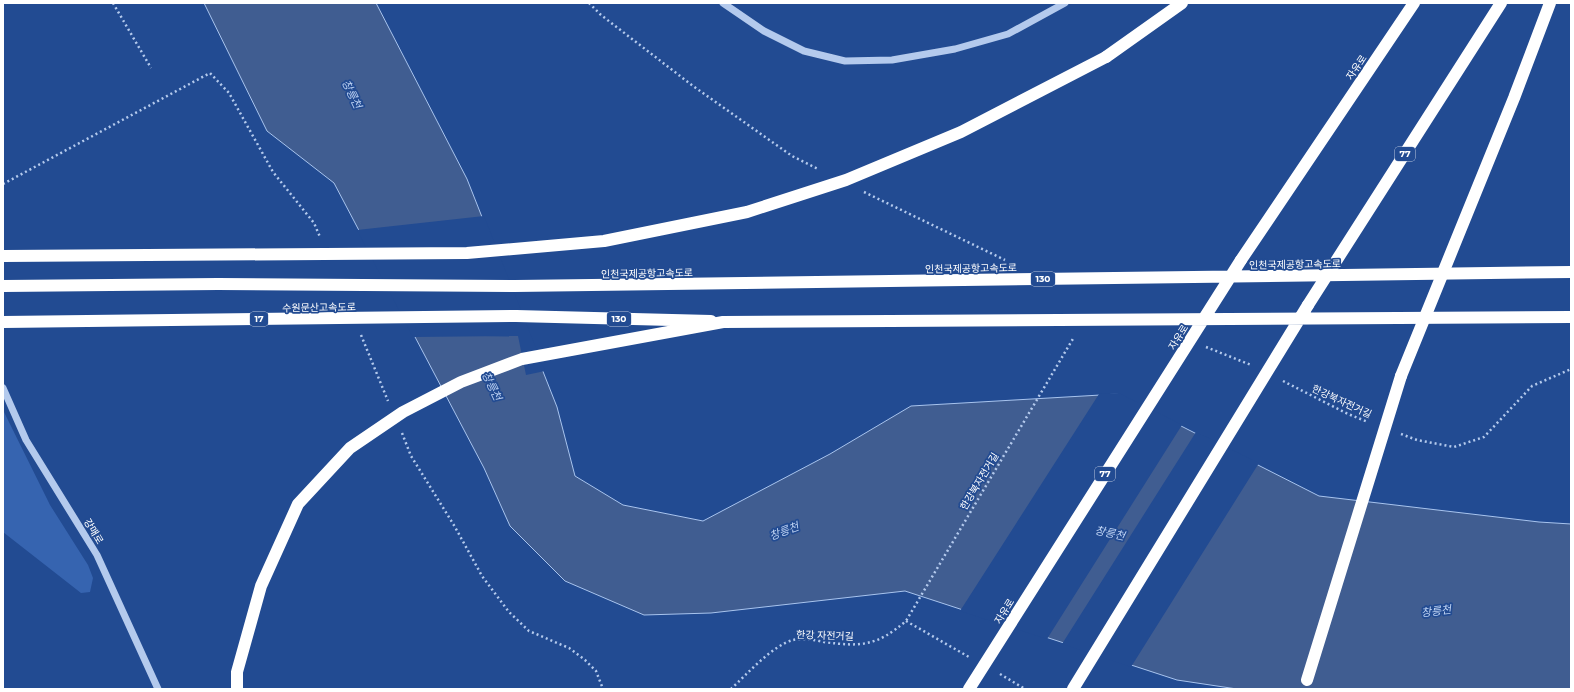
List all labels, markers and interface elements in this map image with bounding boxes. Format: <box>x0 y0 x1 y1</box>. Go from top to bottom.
street label: 자유로 <box>1343 52 1370 82</box>
water label: 창릉천 <box>339 77 366 112</box>
road number: 77 <box>1395 147 1415 161</box>
street label: 인천국제공항고속도로 <box>1249 257 1341 272</box>
street label: 인천국제공항고속도로 <box>925 261 1017 276</box>
street label: 인천국제공항고속도로 <box>601 266 693 281</box>
road number: 130 <box>1031 272 1055 286</box>
street label: 수원문산고속도로 <box>282 300 356 315</box>
road number: 17 <box>250 312 268 326</box>
road number: 130 <box>607 312 631 326</box>
street label: 자유로 <box>1166 322 1191 352</box>
water label: 창릉천 <box>479 369 506 404</box>
street label: 한강북자전거길 <box>1310 382 1374 421</box>
street label: 한강북자전거길 <box>957 450 1002 512</box>
road number: 77 <box>1095 467 1115 481</box>
street label: 강매로 <box>81 516 106 546</box>
water label: 창릉천 <box>767 518 802 543</box>
water label: 창릉천 <box>1094 523 1128 543</box>
street label: 자유로 <box>992 596 1017 626</box>
water label: 창릉천 <box>1420 602 1454 620</box>
street label: 한강 자전거길 <box>796 628 854 643</box>

